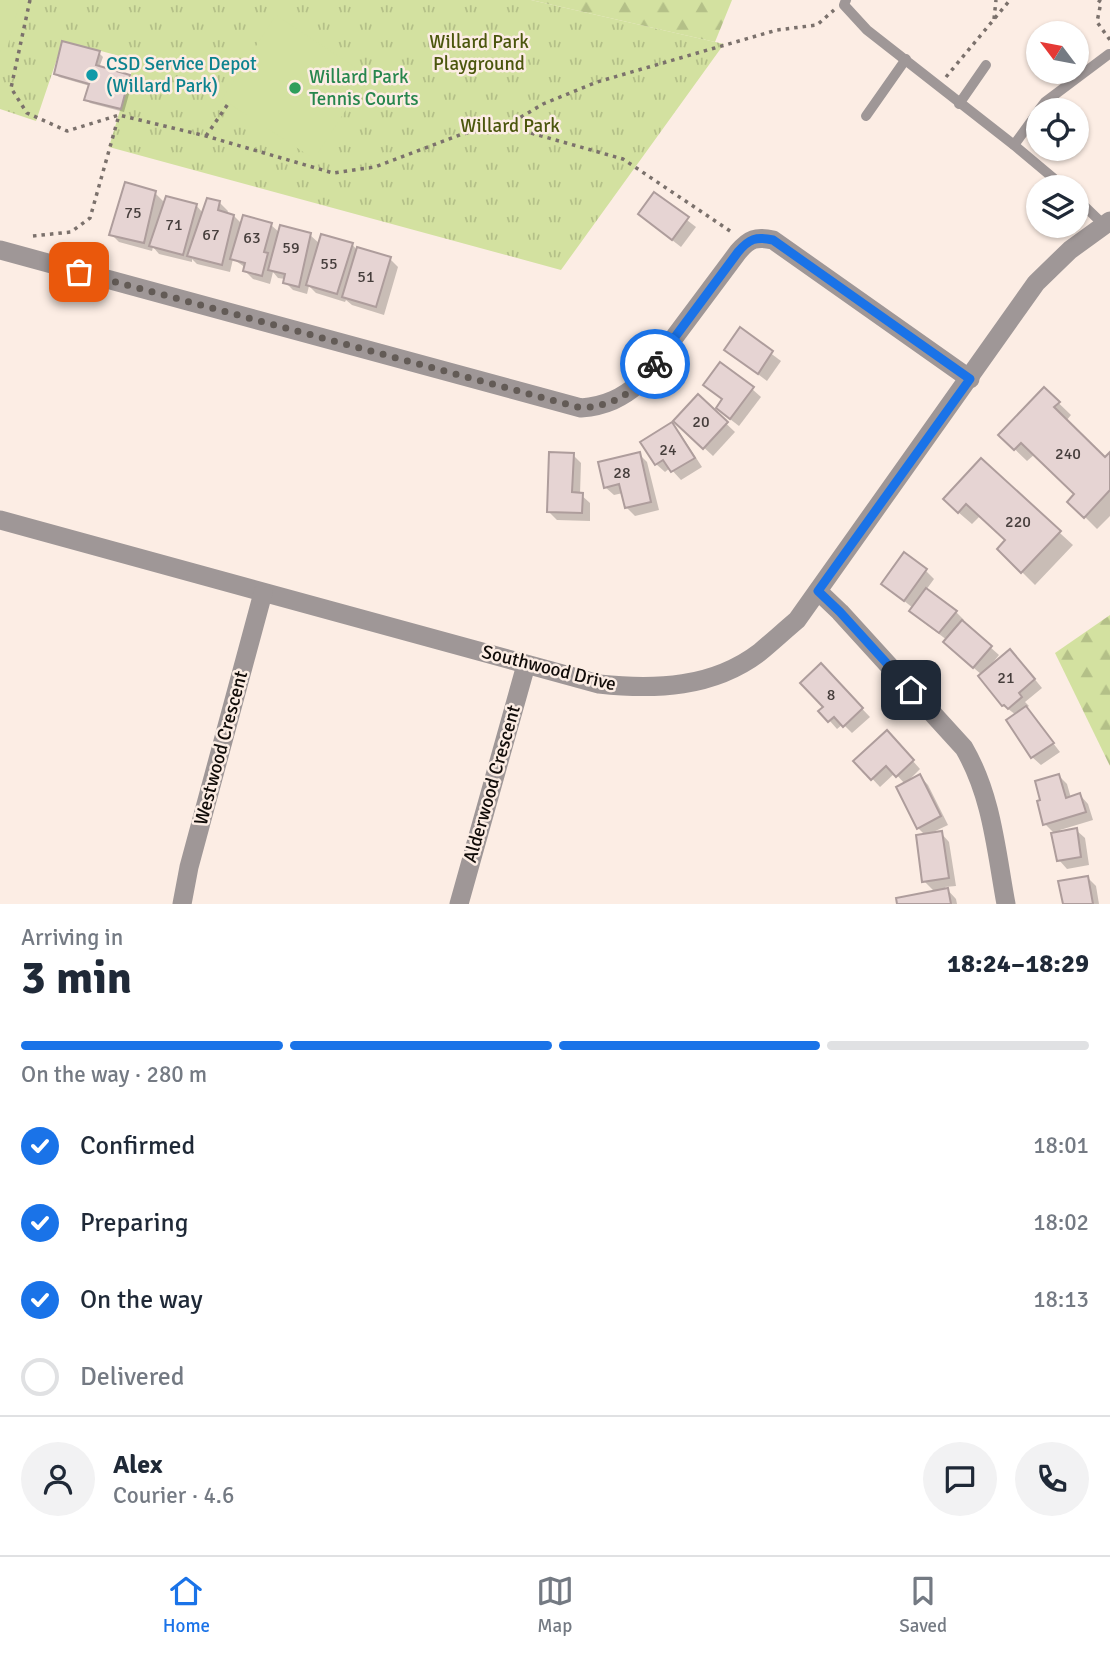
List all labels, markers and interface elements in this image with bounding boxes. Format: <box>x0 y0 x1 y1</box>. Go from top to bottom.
north arrow <box>1026 21 1088 84</box>
map controls <box>1026 21 1089 238</box>
park label: Willard Park Playground <box>429 30 529 76</box>
place label: CSD Service Depot (Willard Park) <box>106 52 257 98</box>
place label: Willard Park Tennis Courts <box>309 65 419 111</box>
marker: CSD Service Depot (Willard Park) <box>84 67 100 83</box>
marker: Willard Park Tennis Courts <box>287 80 303 96</box>
button: locate <box>1026 98 1089 161</box>
park label: Willard Park <box>460 114 560 138</box>
button: layers <box>1026 175 1089 238</box>
house number: 75 <box>124 203 142 223</box>
house number: 71 <box>165 215 183 235</box>
house number: 67 <box>202 225 220 245</box>
house number: 63 <box>243 228 261 248</box>
house number: 59 <box>282 238 300 258</box>
pin <box>49 242 109 302</box>
icon: bag <box>60 253 98 291</box>
house number: 55 <box>320 254 338 274</box>
house number: 51 <box>357 267 375 287</box>
courier <box>620 329 690 399</box>
icon: bike <box>636 345 674 383</box>
house number: 20 <box>692 412 710 432</box>
house number: 24 <box>659 440 677 460</box>
house number: 240 <box>1055 444 1081 464</box>
house number: 28 <box>613 463 631 483</box>
house number: 220 <box>1005 512 1031 532</box>
street label: Southwood Drive <box>479 640 619 696</box>
pin <box>881 660 941 720</box>
street label: Westwood Crescent <box>189 668 253 828</box>
house number: 21 <box>997 668 1015 688</box>
icon: home <box>892 671 930 709</box>
house number: 8 <box>827 685 835 705</box>
street label: Alderwood Crescent <box>458 702 526 866</box>
text: Arriving in <box>21 923 123 952</box>
text: 18:24–18:29 <box>947 948 1089 980</box>
text: 3 min <box>21 950 132 1006</box>
text: On the way · 280 m <box>21 1060 207 1089</box>
icon: check <box>21 1127 59 1165</box>
text: Confirmed <box>80 1130 195 1162</box>
text: 18:01 <box>1033 1131 1089 1160</box>
icon: check <box>21 1204 59 1242</box>
text: Preparing <box>80 1207 188 1239</box>
text: 18:02 <box>1033 1208 1089 1237</box>
icon: check <box>21 1281 59 1319</box>
text: On the way <box>80 1284 203 1316</box>
text: 18:13 <box>1033 1285 1089 1314</box>
text: Delivered <box>80 1361 185 1393</box>
button: person <box>21 1442 95 1516</box>
button: chat <box>923 1442 997 1516</box>
button: phone <box>1015 1442 1089 1516</box>
text: Alex <box>113 1449 163 1481</box>
text: Courier · 4.6 <box>113 1481 234 1510</box>
tab: Home <box>163 1572 210 1638</box>
tab: Map <box>536 1572 574 1638</box>
tab: Saved <box>899 1572 947 1638</box>

